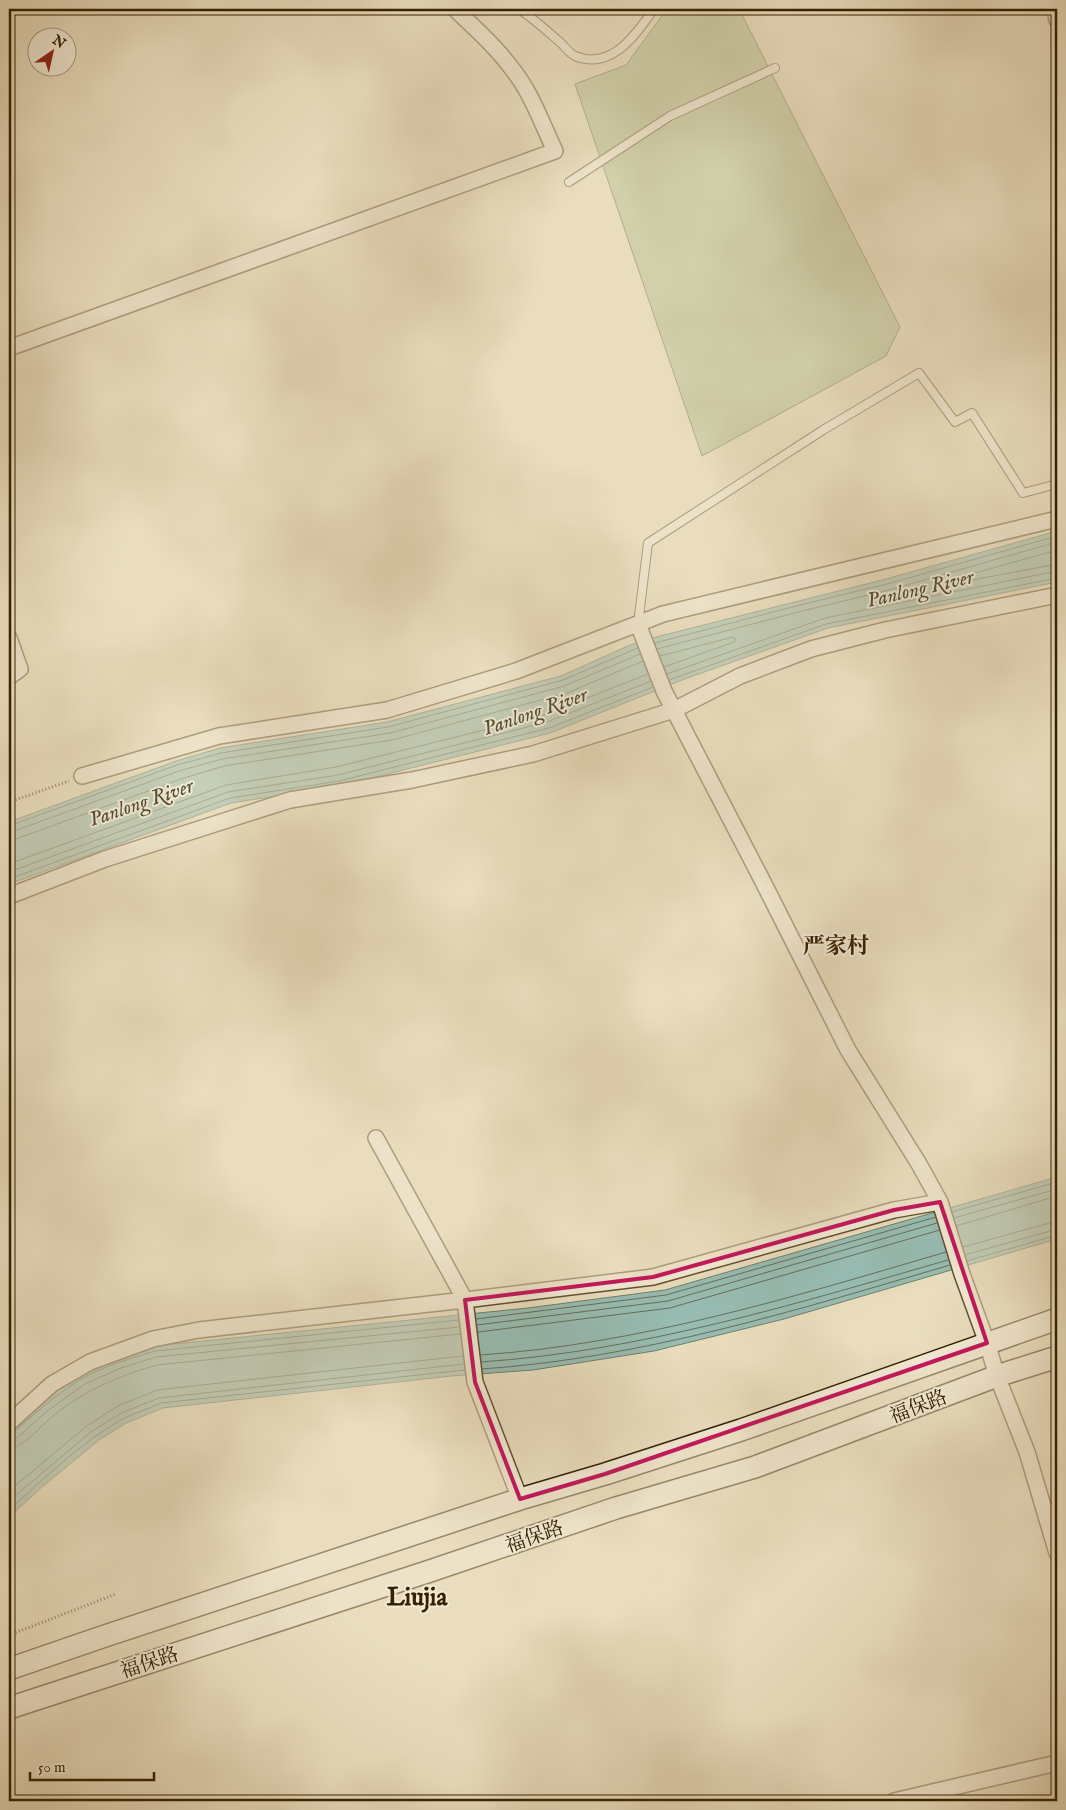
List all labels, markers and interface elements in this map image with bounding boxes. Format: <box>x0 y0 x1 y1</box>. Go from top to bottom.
north arrow <box>28 28 78 78</box>
text: N <box>48 31 69 53</box>
water label: Panlong River <box>864 564 977 615</box>
water label: Panlong River <box>480 682 592 743</box>
water label: Panlong River <box>86 773 198 834</box>
district label: 严家村 <box>803 933 869 961</box>
street label: 福保路 <box>886 1385 951 1430</box>
street label: 福保路 <box>502 1516 567 1559</box>
district label: Liujia <box>387 1582 449 1614</box>
street label: 福保路 <box>117 1642 182 1685</box>
scale bar <box>30 1750 154 1782</box>
text: 50 m <box>38 1758 66 1777</box>

